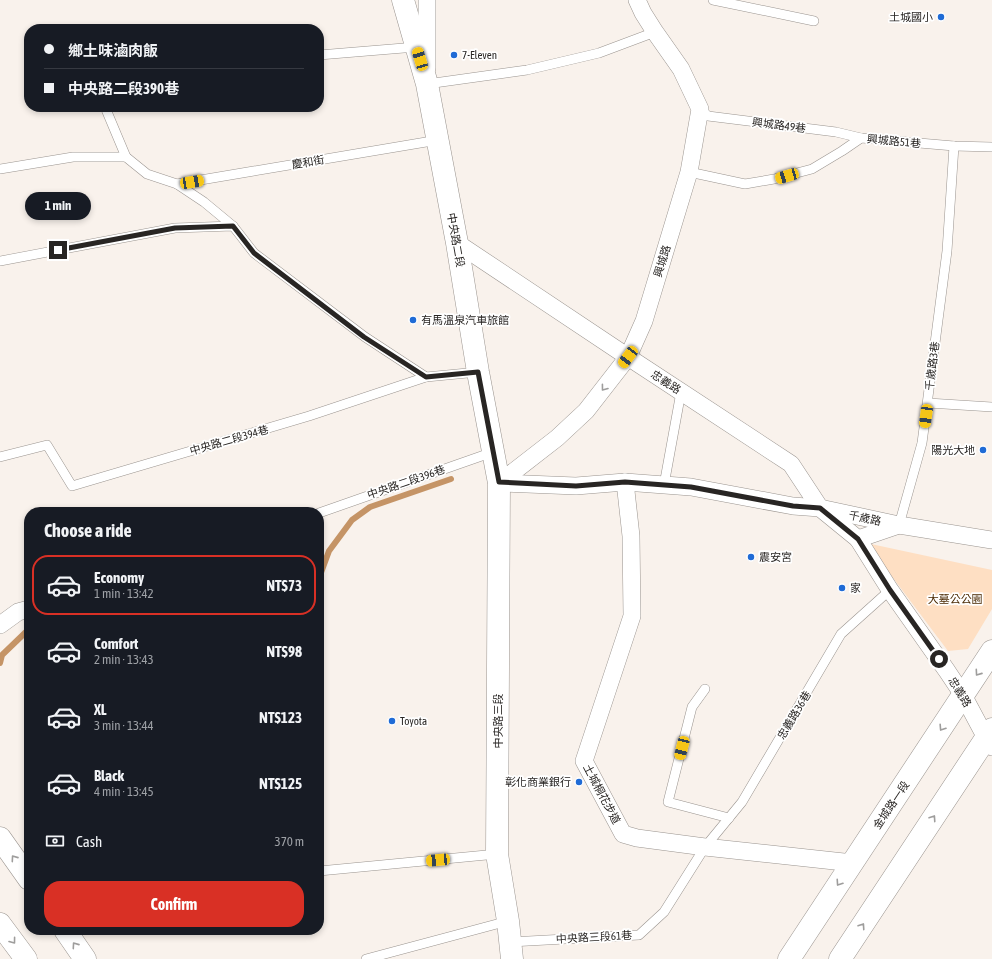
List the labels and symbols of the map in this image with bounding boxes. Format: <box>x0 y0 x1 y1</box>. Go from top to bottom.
place label: 土城國小 <box>889 11 933 23</box>
marker: 土城國小 <box>936 12 946 22</box>
car <box>411 46 429 72</box>
place label: 7-Eleven <box>462 49 497 61</box>
marker: 7-Eleven <box>449 50 459 60</box>
street label: 興城路49巷 <box>751 116 807 134</box>
street label: 興城路51巷 <box>866 133 922 149</box>
street label: 慶和街 <box>291 153 325 171</box>
car <box>774 167 800 185</box>
car <box>179 174 205 190</box>
callout: 1 min <box>25 192 91 220</box>
street label: 中央路二段 <box>445 212 467 268</box>
route end <box>49 241 67 259</box>
street label: 興城路 <box>651 243 673 279</box>
place label: 有馬溫泉汽車旅館 <box>421 314 509 326</box>
marker: 有馬溫泉汽車旅館 <box>408 315 418 325</box>
street label: 千歲路3巷 <box>923 341 941 391</box>
car <box>616 344 640 370</box>
street label: 忠義路 <box>649 368 683 396</box>
one-way arrow <box>602 383 609 390</box>
car <box>918 403 934 429</box>
street label: 中央路二段394巷 <box>188 423 270 457</box>
place label: 陽光大地 <box>931 444 975 456</box>
marker: 陽光大地 <box>978 445 988 455</box>
street label: 中央路二段396巷 <box>366 463 446 501</box>
street label: 千歲路 <box>848 509 882 527</box>
place label: 震安宮 <box>759 551 792 563</box>
marker: 震安宮 <box>746 552 756 562</box>
place label: 家 <box>850 582 861 594</box>
marker: 家 <box>837 583 847 593</box>
park label: 大墓公公園 <box>928 593 983 605</box>
route start <box>930 650 948 668</box>
one-way arrow <box>975 669 983 676</box>
street label: 忠義路 <box>946 675 974 709</box>
street label: 忠義路36巷 <box>775 689 813 741</box>
street label: 中央路三段 <box>492 694 504 749</box>
place label: Toyota <box>400 715 427 727</box>
marker: Toyota <box>387 716 397 726</box>
one-way arrow <box>939 724 947 731</box>
car <box>673 735 691 761</box>
street label: 土城桐花步道 <box>581 762 623 826</box>
place label: 彰化商業銀行 <box>505 776 571 788</box>
marker: 彰化商業銀行 <box>574 777 584 787</box>
street label: 金城路一段 <box>871 779 911 831</box>
one-way arrow <box>928 815 936 822</box>
car <box>426 853 450 867</box>
one-way arrow <box>12 856 19 863</box>
one-way arrow <box>836 879 844 886</box>
one-way arrow <box>857 924 864 931</box>
street label: 中央路三段61巷 <box>556 929 632 945</box>
one-way arrow <box>8 937 15 944</box>
one-way arrow <box>73 942 80 949</box>

